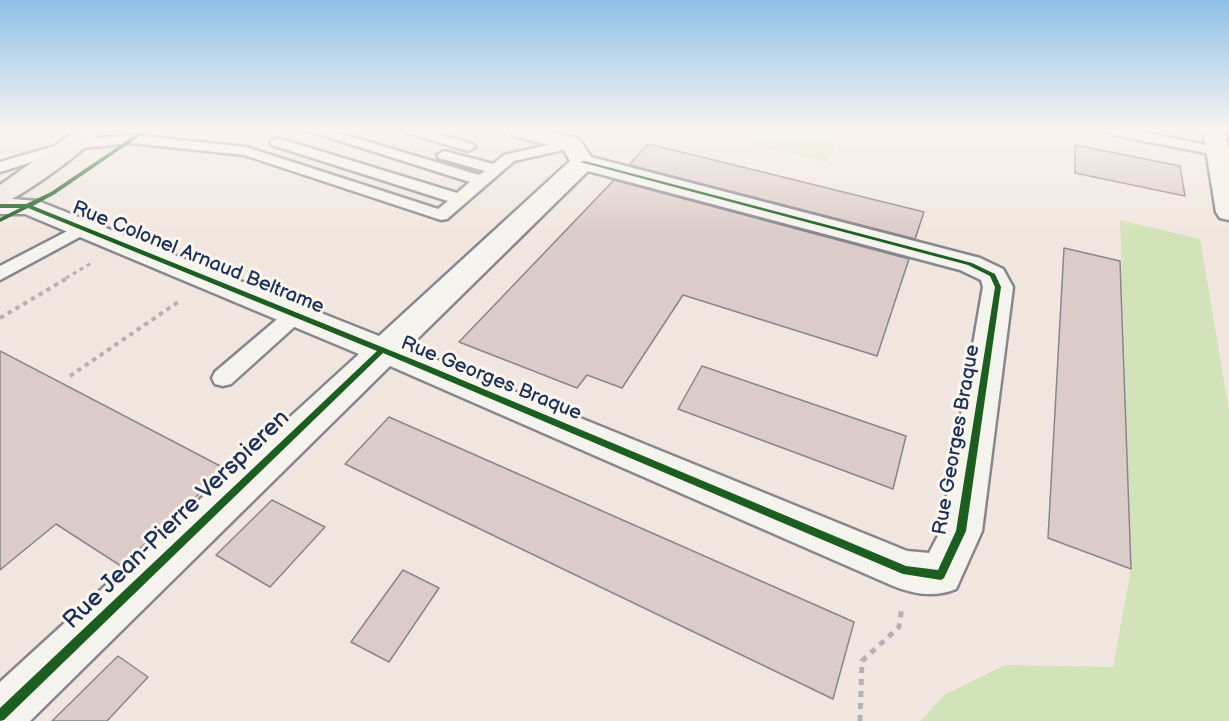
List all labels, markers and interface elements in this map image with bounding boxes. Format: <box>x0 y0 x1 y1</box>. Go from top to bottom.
street label: Rue Colonel Arnaud Beltrame <box>69 196 327 320</box>
street label: Rue Georges Braque <box>397 332 585 426</box>
street label: Rue Georges Braque <box>928 343 986 537</box>
street label: Rue Jean-Pierre Verspieren <box>58 404 296 636</box>

